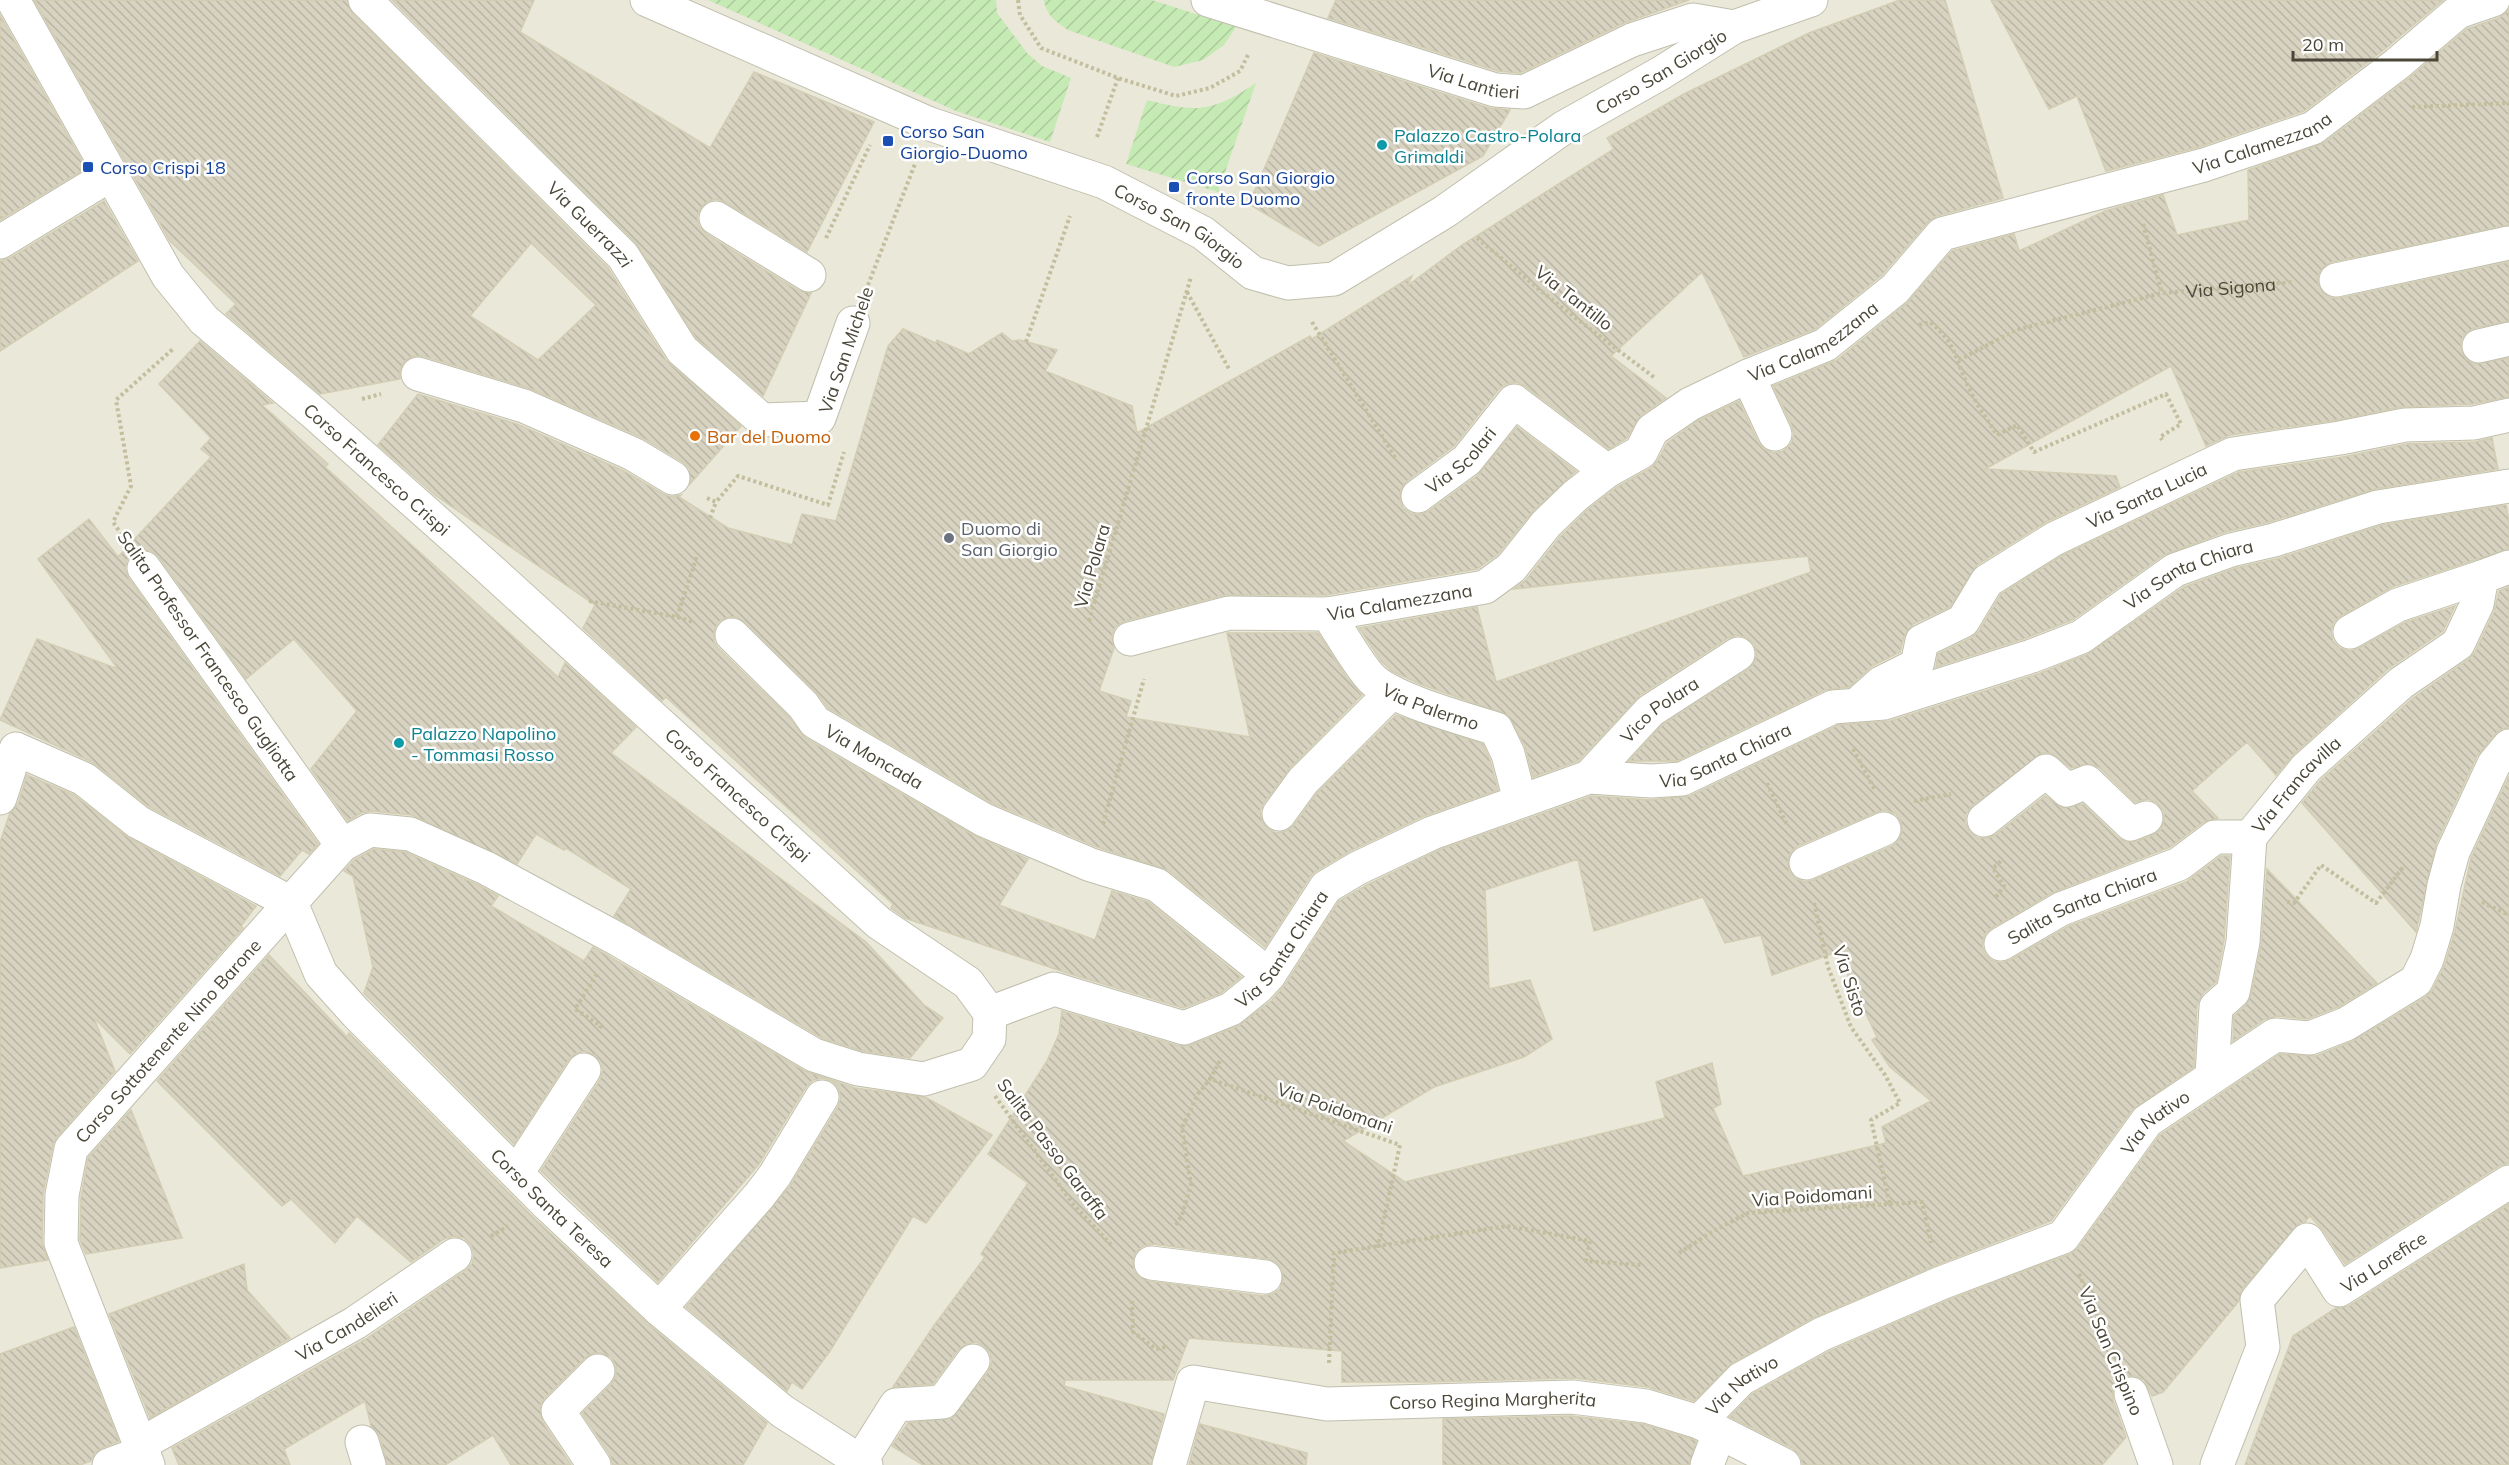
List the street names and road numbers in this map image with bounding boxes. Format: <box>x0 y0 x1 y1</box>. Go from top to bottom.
street label: Corso San Giorgio <box>1591 23 1731 119</box>
street label: Via Lantieri <box>1425 58 1520 103</box>
street label: Via Calamezzana <box>2190 107 2336 179</box>
street label: Via Guerrazzi <box>543 176 638 271</box>
street label: Corso San Giorgio <box>1110 178 1250 274</box>
street label: Via Tantillo <box>1530 260 1618 336</box>
street label: Via Sigona <box>2185 272 2277 302</box>
street label: Via San Michele <box>814 284 878 416</box>
street label: Via Calamezzana <box>1744 296 1882 386</box>
street label: Corso Francesco Crispi <box>299 398 455 540</box>
street label: Via Scolari <box>1421 422 1501 498</box>
street label: Via Santa Lucia <box>2082 457 2211 534</box>
street label: Via Polara <box>1069 521 1115 611</box>
street label: Salita Professor Francesco Gugliotta <box>112 526 304 786</box>
street label: Via Santa Chiara <box>2119 534 2255 614</box>
street label: Via Calamezzana <box>1325 578 1474 625</box>
street label: Vico Polara <box>1615 671 1703 748</box>
street label: Via Palermo <box>1378 678 1482 735</box>
street label: Via Santa Chiara <box>1659 717 1795 792</box>
street label: Via Moncada <box>821 719 928 794</box>
street label: Corso Francesco Crispi <box>660 723 815 867</box>
street label: Via Francavilla <box>2246 731 2345 838</box>
street label: Salita Santa Chiara <box>2003 862 2160 949</box>
street label: Via Santa Chiara <box>1230 886 1333 1013</box>
street label: Corso Sottotenente Nino Barone <box>70 934 266 1148</box>
street label: Via Sisto <box>1828 943 1872 1019</box>
street label: Salita Passo Garaffa <box>992 1074 1114 1224</box>
street label: Via Poidomani <box>1274 1077 1396 1139</box>
street label: Via Nativo <box>2115 1084 2194 1159</box>
street label: Corso Santa Teresa <box>486 1143 619 1272</box>
street label: Via Poidomani <box>1751 1180 1873 1212</box>
street label: Via Lorefice <box>2336 1226 2431 1298</box>
street label: Via San Crispino <box>2074 1283 2148 1419</box>
street label: Via Candelieri <box>291 1286 402 1366</box>
street label: Via Nativo <box>1700 1349 1782 1420</box>
street label: Corso Regina Margherita <box>1389 1385 1598 1414</box>

